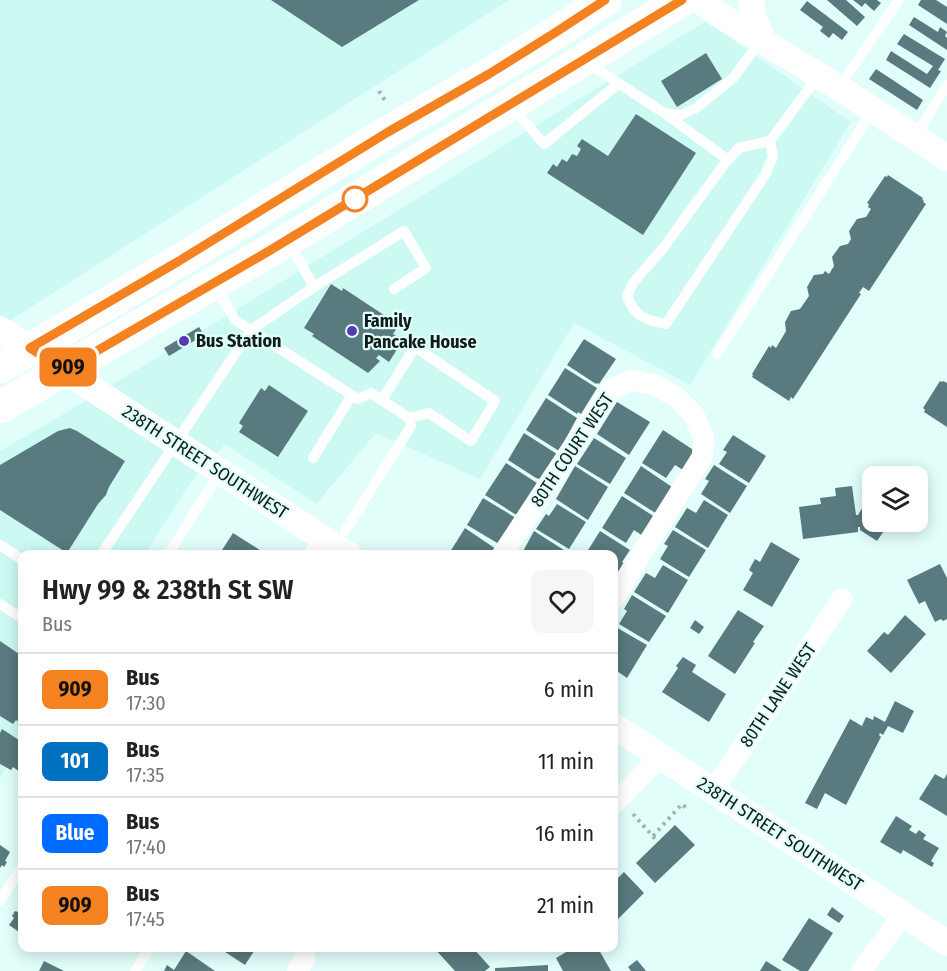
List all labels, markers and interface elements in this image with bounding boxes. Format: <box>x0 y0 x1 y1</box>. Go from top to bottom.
unlabelled marker <box>342 186 368 212</box>
place label: Family Pancake House <box>364 310 477 353</box>
marker: Family Pancake House <box>345 324 359 338</box>
place label: Bus Station <box>196 330 282 352</box>
marker: Bus Station <box>177 334 191 348</box>
line badge: 909 <box>34 348 103 386</box>
text: 909 <box>51 354 85 380</box>
street label: 80TH COURT WEST <box>526 388 619 511</box>
street label: 238TH STREET SOUTHWEST <box>118 400 292 524</box>
map controls <box>862 466 928 532</box>
button: layers <box>862 466 928 532</box>
button: heart <box>531 570 594 633</box>
text: Hwy 99 & 238th St SW <box>42 573 293 606</box>
text: Bus <box>42 612 72 636</box>
street label: 80TH LANE WEST <box>735 638 821 751</box>
text: Bus <box>126 664 159 691</box>
text: 909 <box>58 676 92 702</box>
text: 6 min <box>544 676 594 703</box>
text: 17:30 <box>126 691 166 715</box>
text: Bus <box>126 736 159 763</box>
text: 101 <box>61 748 89 774</box>
text: 11 min <box>538 748 594 775</box>
text: 17:35 <box>126 763 165 787</box>
street label: 238TH STREET SOUTHWEST <box>693 772 867 896</box>
text: Bus <box>126 808 159 835</box>
text: Blue <box>55 820 95 846</box>
text: 16 min <box>535 820 594 847</box>
text: 17:40 <box>126 835 166 859</box>
text: Bus <box>126 880 159 907</box>
text: 909 <box>58 892 92 918</box>
text: 21 min <box>537 892 594 919</box>
text: 17:45 <box>126 907 165 931</box>

